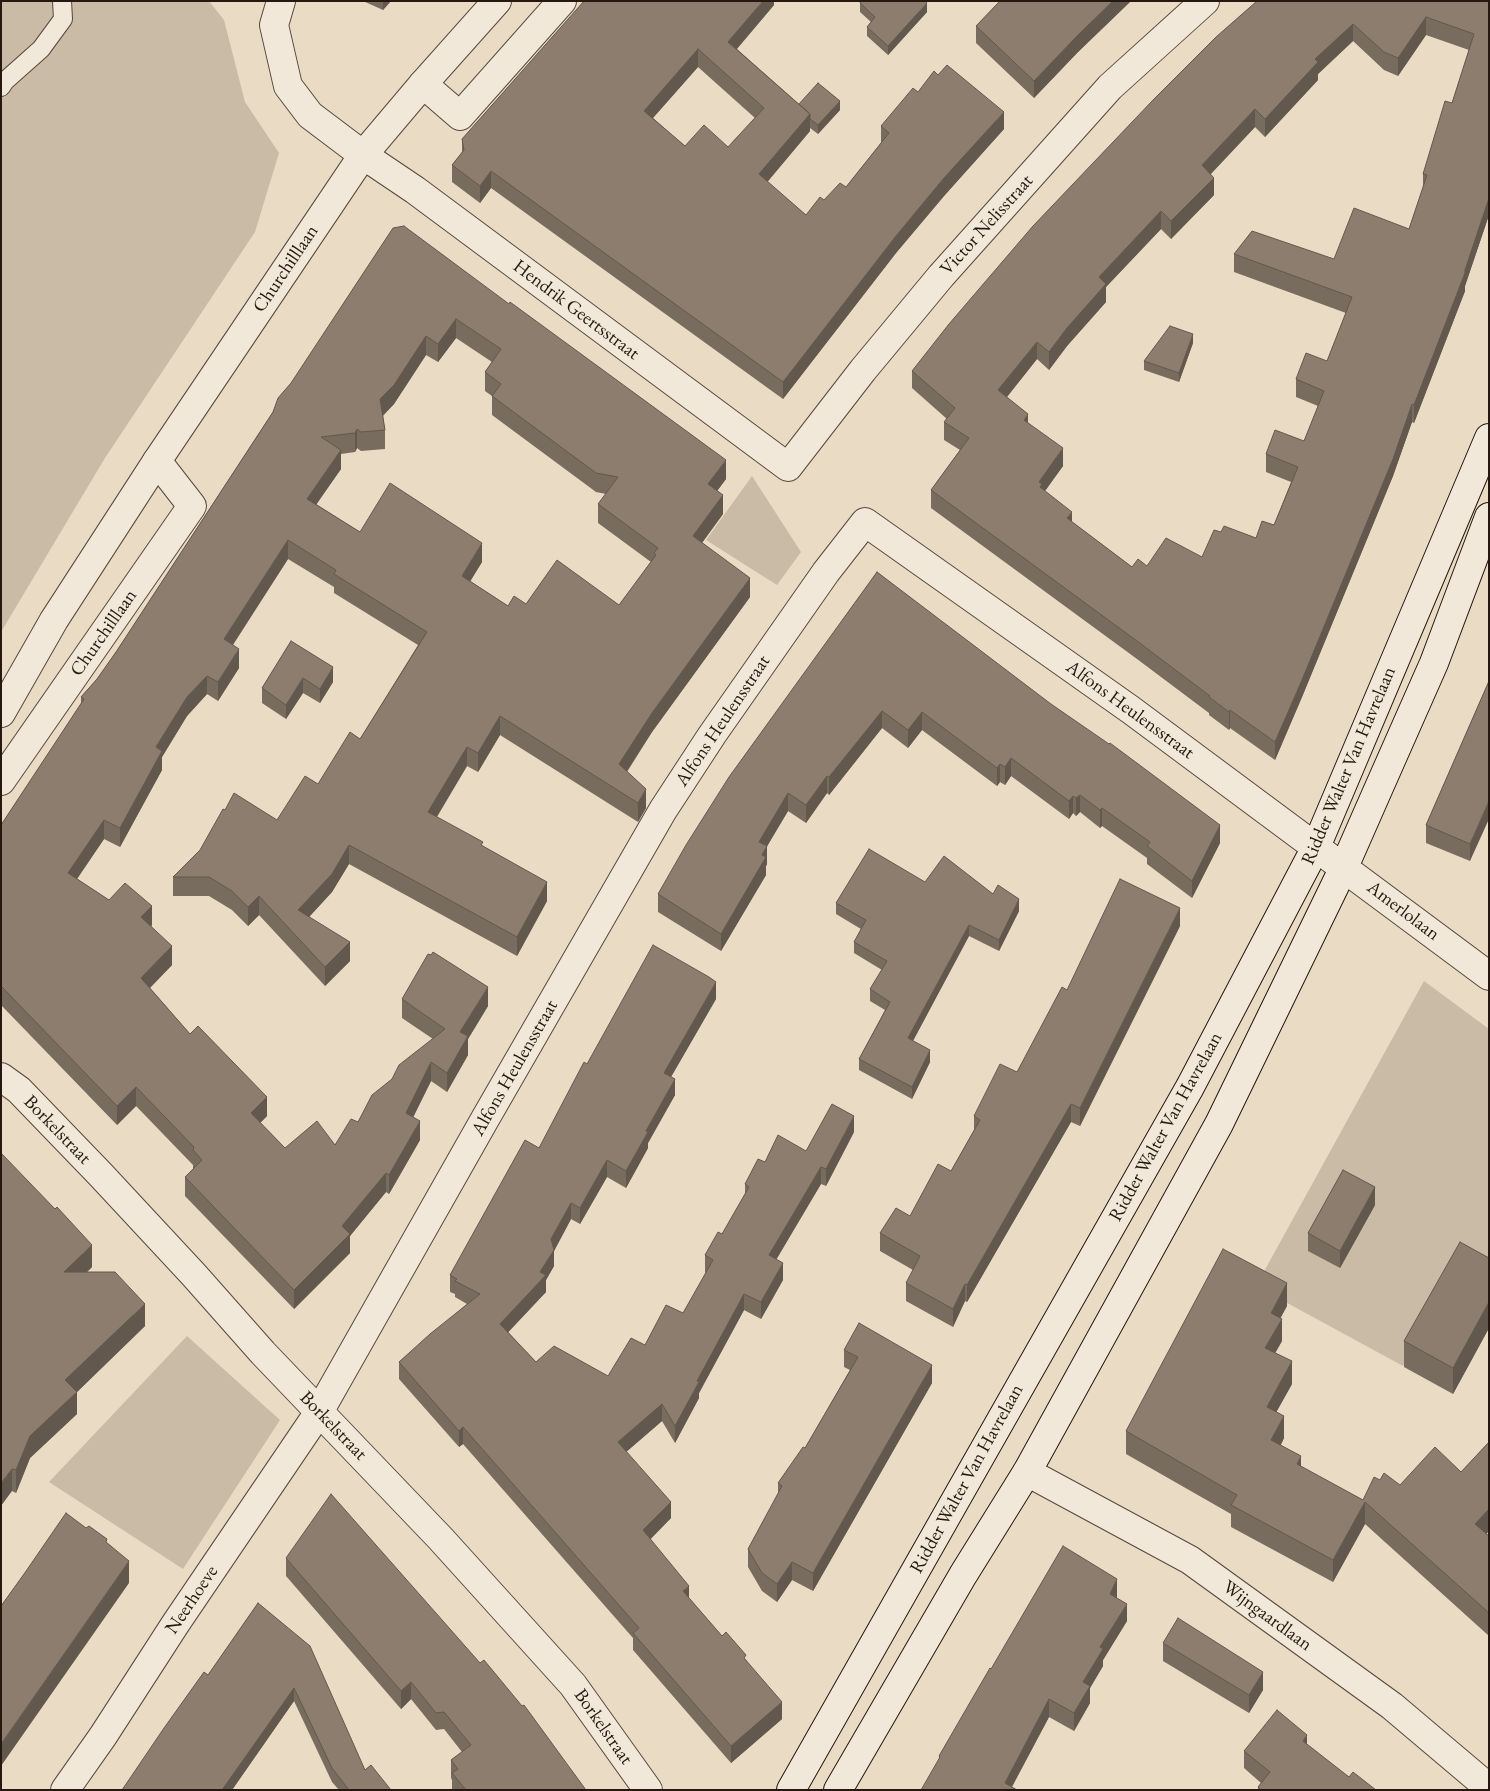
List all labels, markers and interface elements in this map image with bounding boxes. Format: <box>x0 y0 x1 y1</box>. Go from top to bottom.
street label: Victor Nelisstraat <box>936 170 1038 280</box>
street label: Churchilllaan <box>248 221 324 317</box>
street label: Hendrik Geertsstraat <box>508 255 644 365</box>
street label: Churchilllaan <box>66 585 142 681</box>
street label: Alfons Heulensstraat <box>671 651 775 791</box>
street label: Alfons Heulensstraat <box>1061 656 1199 764</box>
street label: Ridder Walter Van Havrelaan <box>1297 664 1401 868</box>
street label: Amerlolaan <box>1362 876 1444 946</box>
street label: Alfons Heulensstraat <box>467 996 563 1140</box>
street label: Ridder Walter Van Havrelaan <box>1104 1028 1228 1226</box>
street label: Borkelstraat <box>18 1091 96 1169</box>
street label: Ridder Walter Van Havrelaan <box>905 1380 1029 1578</box>
street label: Borkelstraat <box>294 1387 372 1465</box>
street label: Neerhoeve <box>161 1561 223 1639</box>
street label: Wijngaardlaan <box>1218 1576 1316 1656</box>
street label: Borkelstraat <box>569 1685 637 1769</box>

